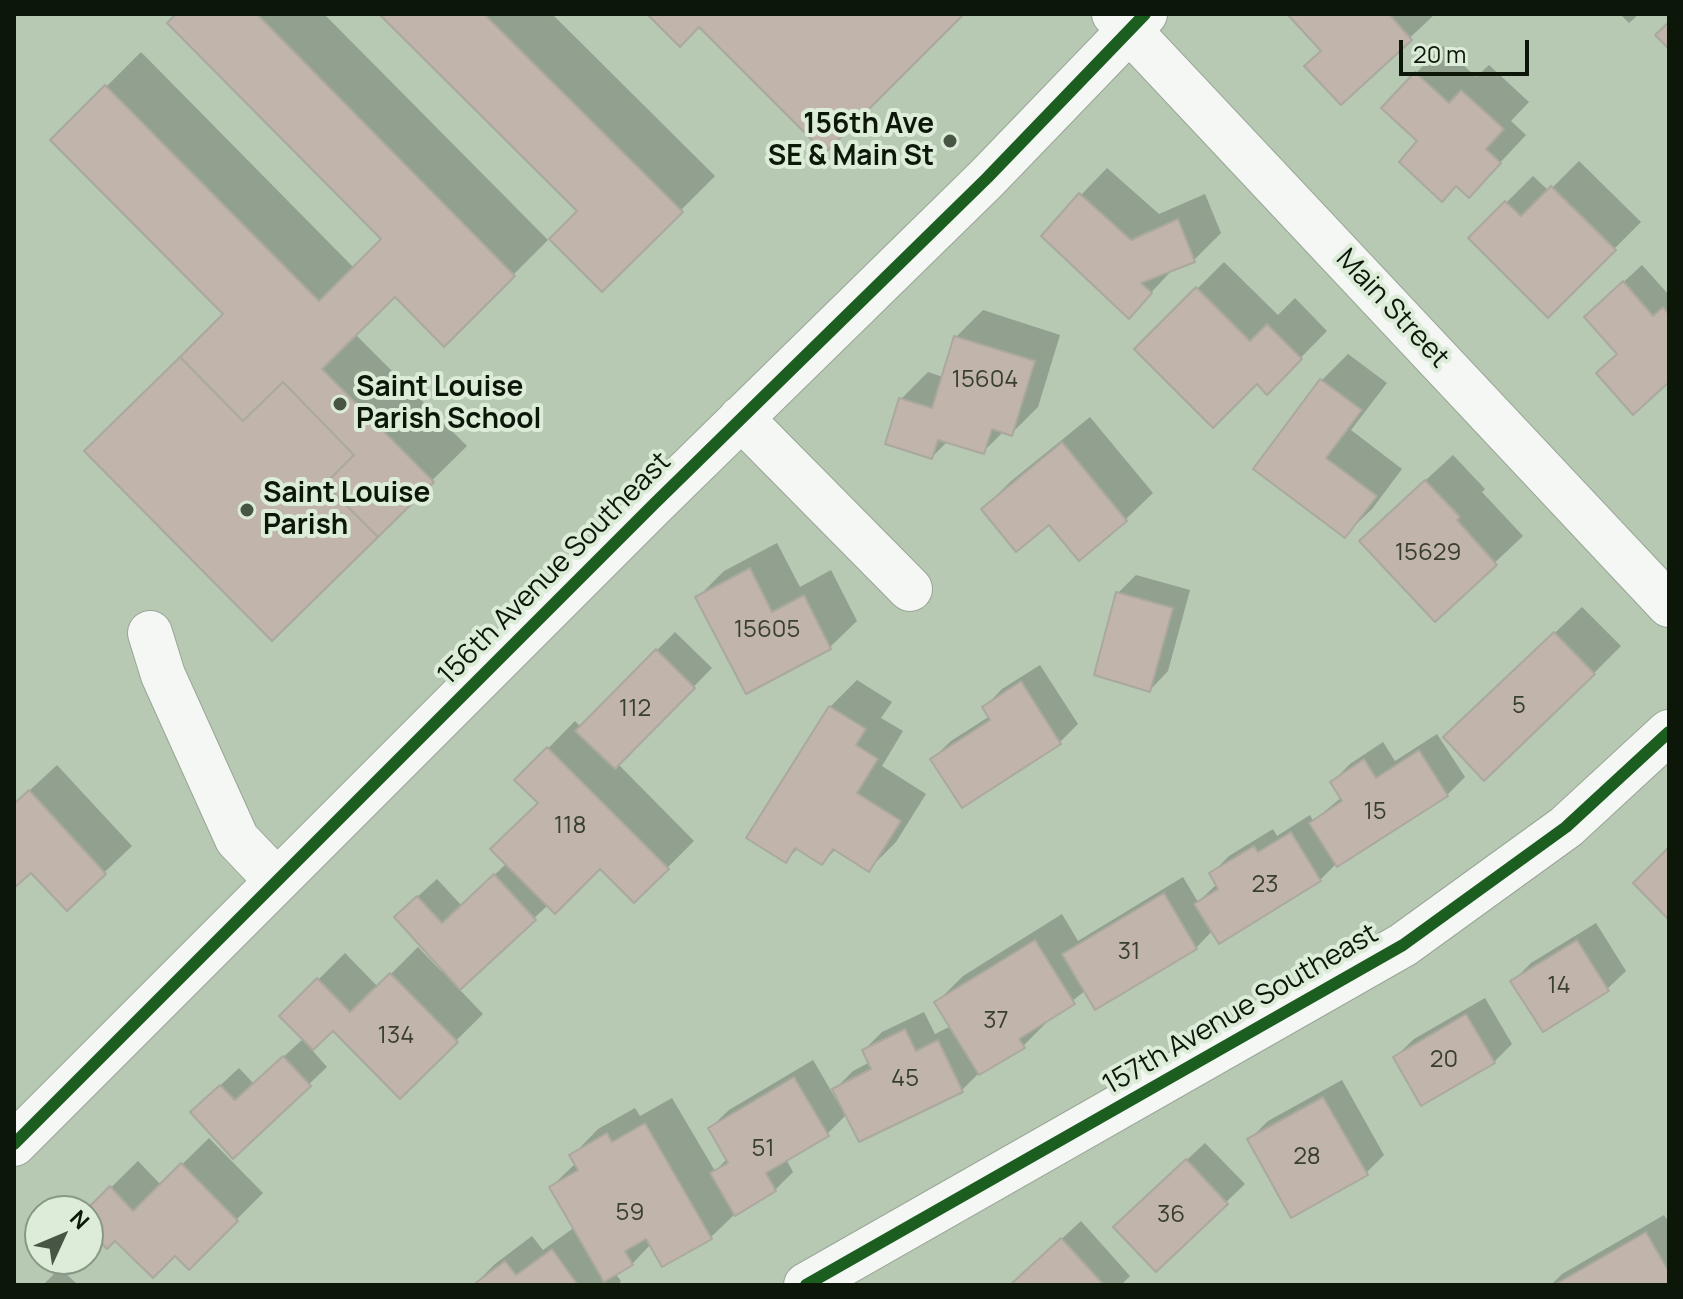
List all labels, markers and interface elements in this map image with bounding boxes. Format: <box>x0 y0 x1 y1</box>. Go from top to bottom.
scale bar <box>1403 24 1533 74</box>
text: 20 m <box>1413 37 1466 70</box>
place label: 156th Ave SE & Main St <box>768 108 934 174</box>
marker: 156th Ave SE & Main St <box>941 132 959 150</box>
street label: Main Street <box>1329 243 1455 375</box>
house number: 15604 <box>952 366 1018 394</box>
place label: Saint Louise Parish School <box>356 371 541 437</box>
marker: Saint Louise Parish School <box>331 395 349 413</box>
street label: 156th Avenue Southeast <box>432 446 678 692</box>
place label: Saint Louise Parish <box>263 477 430 543</box>
marker: Saint Louise Parish <box>238 501 256 519</box>
house number: 15629 <box>1395 539 1461 567</box>
house number: 15605 <box>734 616 800 644</box>
house number: 5 <box>1512 692 1526 720</box>
house number: 112 <box>619 695 651 723</box>
house number: 15 <box>1363 798 1387 826</box>
house number: 118 <box>554 812 586 840</box>
house number: 23 <box>1252 871 1278 899</box>
street label: 157th Avenue Southeast <box>1098 917 1384 1103</box>
house number: 31 <box>1118 938 1140 966</box>
house number: 14 <box>1547 972 1571 1000</box>
house number: 37 <box>983 1007 1009 1035</box>
house number: 134 <box>378 1022 414 1050</box>
house number: 20 <box>1430 1046 1458 1074</box>
house number: 45 <box>891 1065 919 1093</box>
house number: 51 <box>751 1135 775 1163</box>
house number: 28 <box>1293 1143 1321 1171</box>
north arrow <box>24 1195 104 1275</box>
house number: 59 <box>616 1199 644 1227</box>
house number: 36 <box>1157 1201 1185 1229</box>
text: N <box>64 1204 96 1236</box>

